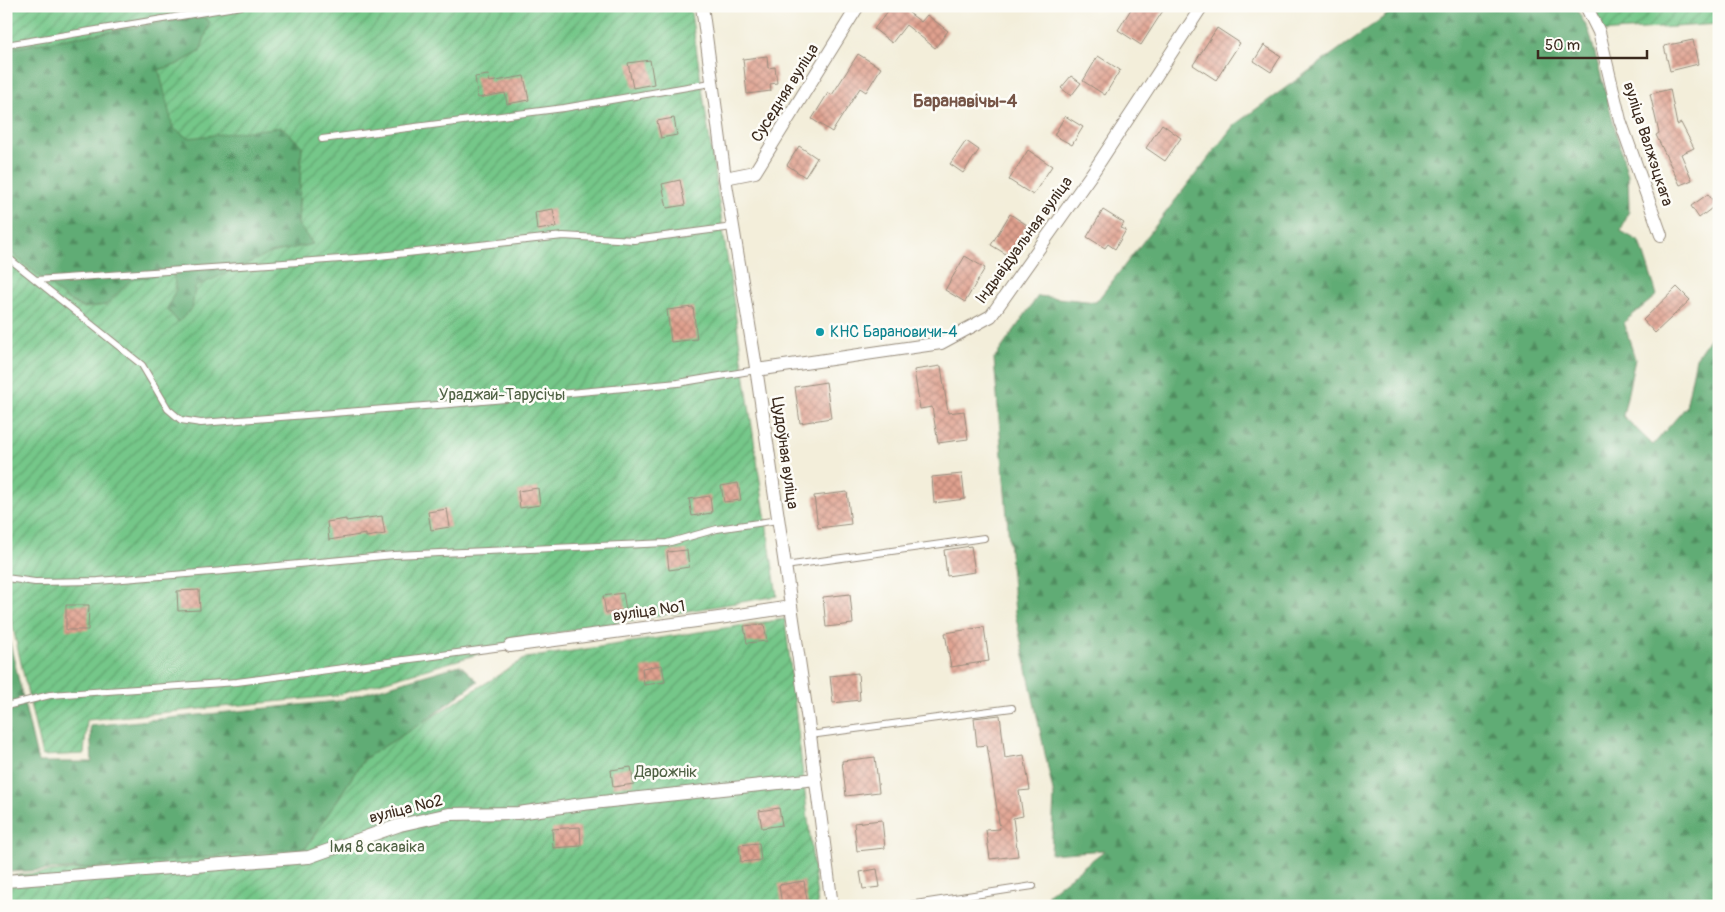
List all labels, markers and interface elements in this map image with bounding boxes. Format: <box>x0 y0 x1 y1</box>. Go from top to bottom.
scale bar <box>1538 28 1646 60</box>
text: 50 m <box>1545 36 1580 55</box>
street label: Суседняя вуліца <box>747 40 823 146</box>
street label: вуліца Валжэцкага <box>1619 79 1677 209</box>
district label: Баранавічы-4 <box>913 90 1018 113</box>
street label: Індывідуальная вуліца <box>971 172 1077 308</box>
place label: КНС Барановичи-4 <box>830 322 958 342</box>
marker: КНС Барановичи-4 <box>814 326 826 338</box>
park label: Ураджай-Тарусічы <box>439 385 565 405</box>
street label: Цудоўная вуліца <box>767 396 803 510</box>
street label: вуліца №1 <box>612 596 686 626</box>
park label: Дарожнік <box>634 762 697 782</box>
street label: вуліца №2 <box>367 790 445 828</box>
park label: Імя 8 сакавіка <box>329 837 425 857</box>

